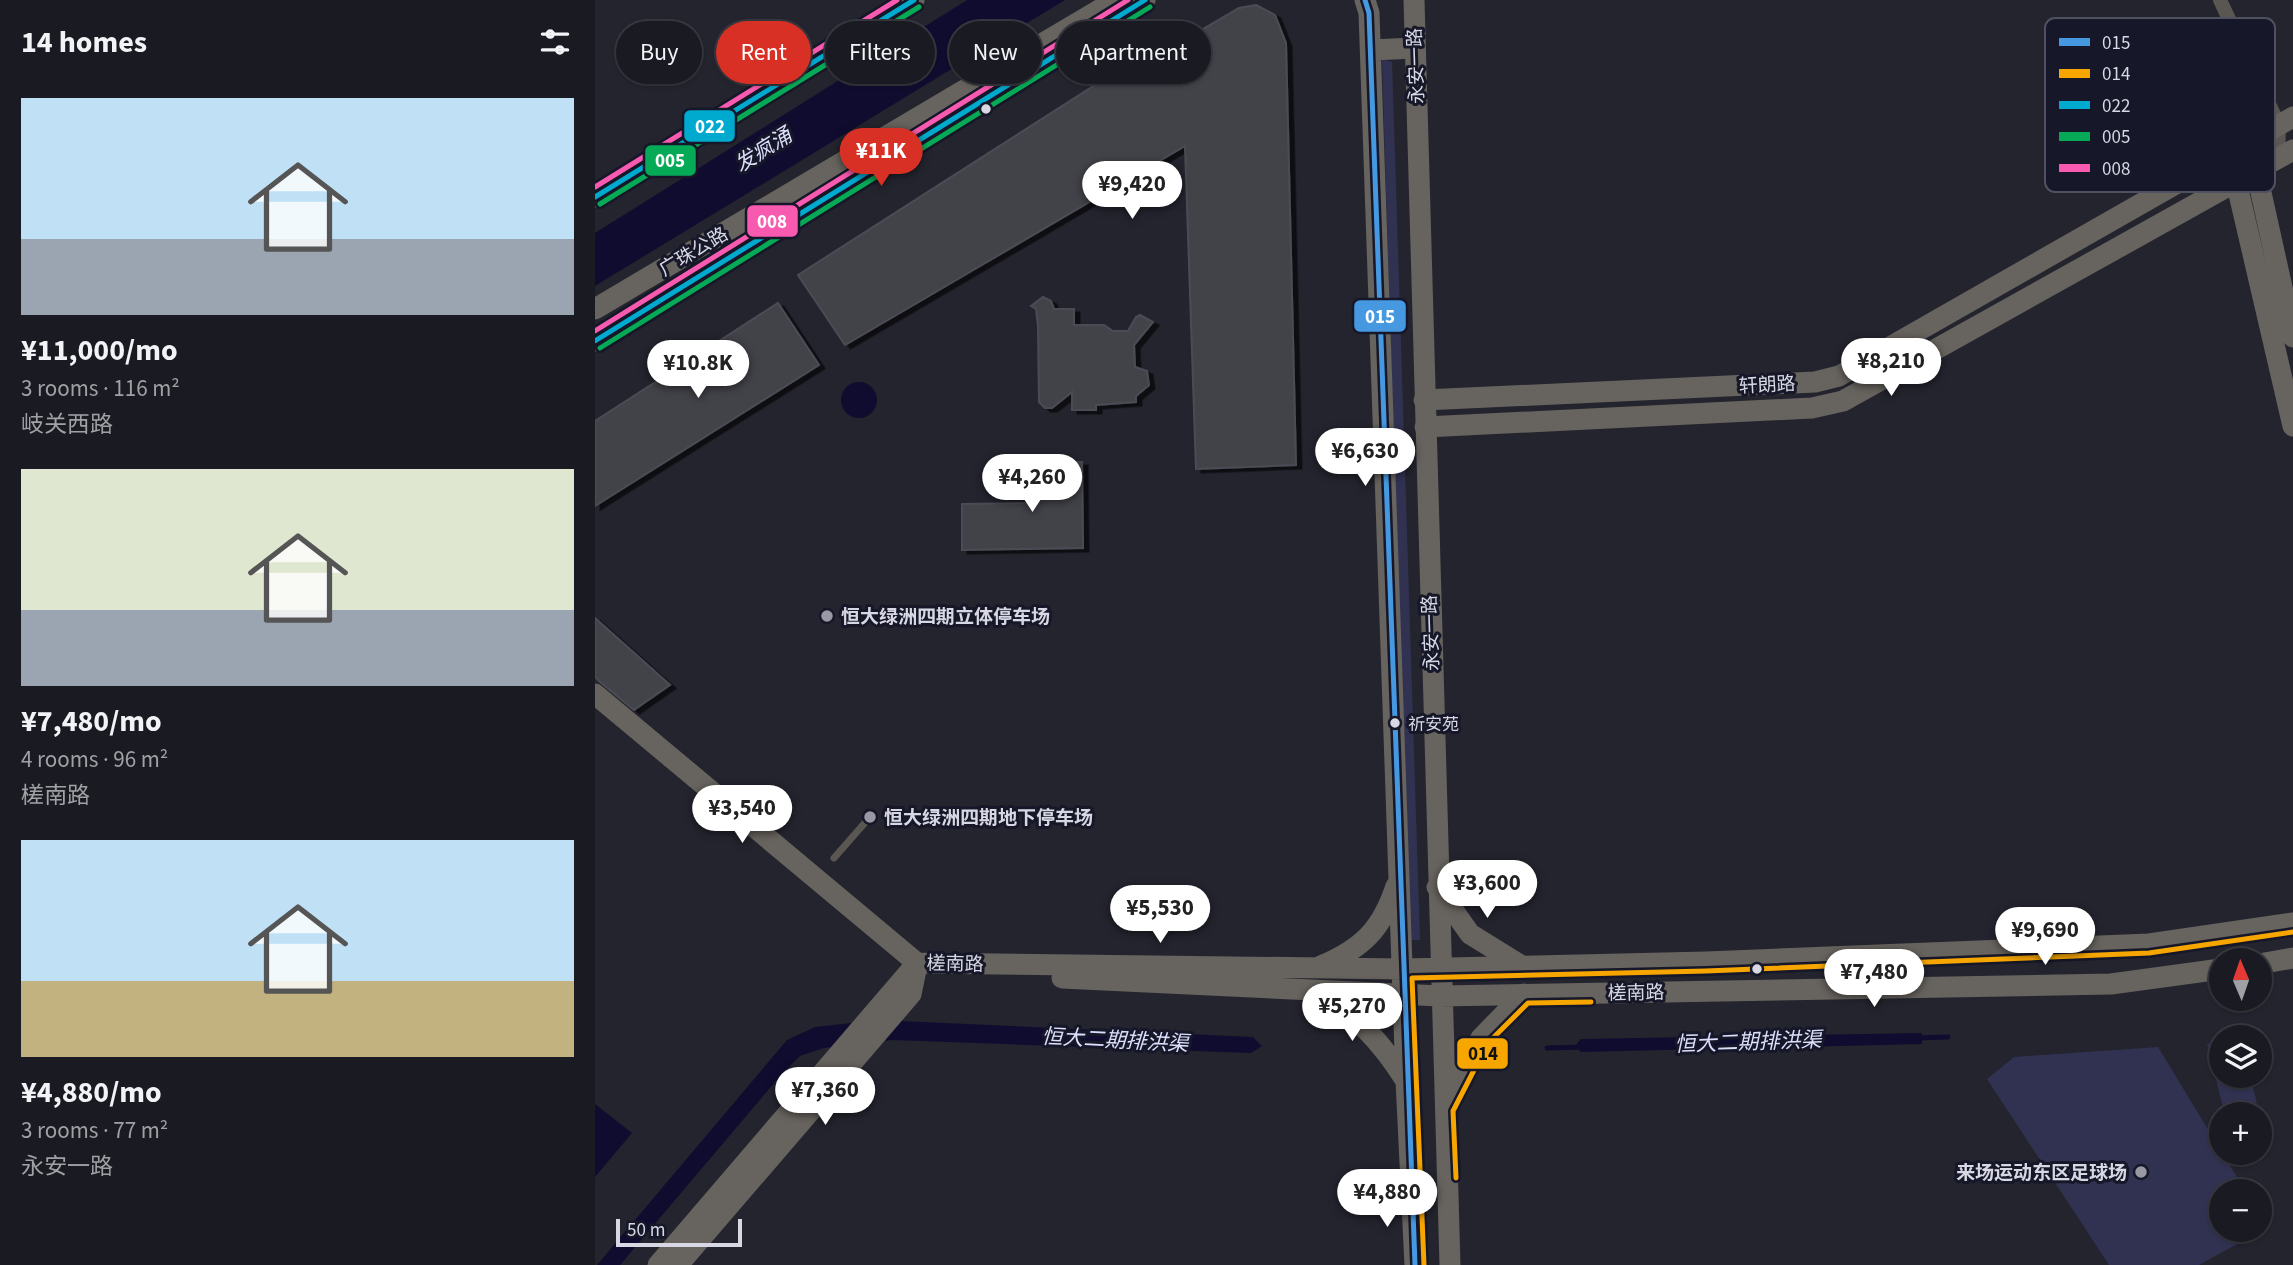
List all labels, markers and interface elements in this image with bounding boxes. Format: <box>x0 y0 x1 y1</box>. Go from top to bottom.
legend <box>2045 18 2275 192</box>
text: 14 homes <box>21 21 147 64</box>
chip: Buy <box>616 21 702 84</box>
chip: Rent <box>716 21 811 84</box>
chip: Filters <box>825 21 935 84</box>
chip: New <box>949 21 1042 84</box>
chip: Apartment <box>1056 21 1211 84</box>
icon: filters <box>536 23 574 61</box>
street label: 永安一路 <box>1402 27 1431 104</box>
text: 015 <box>2102 30 2130 57</box>
text: 014 <box>2102 61 2130 88</box>
text: 022 <box>2102 93 2130 120</box>
unlabelled marker <box>979 102 993 116</box>
line badge: 022 <box>683 109 736 143</box>
text: 022 <box>695 114 725 141</box>
water label: 发疯涌 <box>728 120 799 179</box>
text: 005 <box>2102 124 2130 151</box>
pin: ¥11K <box>840 128 922 188</box>
text: ¥11K <box>856 134 906 167</box>
icon: home <box>235 144 361 270</box>
line badge: 005 <box>644 144 697 177</box>
text: 005 <box>655 148 685 175</box>
text: 008 <box>2102 156 2130 183</box>
pin: ¥9,420 <box>1075 162 1189 221</box>
text: ¥9,420 <box>1098 167 1166 200</box>
line badge: 008 <box>746 204 799 238</box>
text: 008 <box>757 209 787 236</box>
street label: 广珠公路 <box>654 221 733 283</box>
line badge: 015 <box>1353 299 1407 333</box>
text: 015 <box>1365 304 1395 331</box>
text: ¥11,000/mo <box>21 329 178 372</box>
pin: ¥8,210 <box>1834 338 1948 398</box>
pin: ¥10.8K <box>641 340 755 400</box>
text: ¥8,210 <box>1857 344 1925 377</box>
text: ¥10.8K <box>663 346 733 379</box>
street label: 轩朗路 <box>1738 371 1796 400</box>
text: 3 rooms · 116 m² <box>21 372 180 405</box>
text: 岐关西路 <box>21 408 113 441</box>
pin: ¥6,630 <box>1308 428 1422 488</box>
text: ¥6,630 <box>1331 434 1399 467</box>
pin: ¥4,260 <box>975 454 1089 514</box>
text: ¥4,260 <box>998 460 1066 493</box>
icon: home <box>235 515 361 641</box>
street label: 永安一路 <box>1417 594 1446 671</box>
place label: 恒大绿洲四期立体停车场 <box>841 604 1050 631</box>
marker: 恒大绿洲四期立体停车场 <box>819 608 835 624</box>
text: ¥7,480/mo <box>21 700 162 743</box>
place label: 祈安苑 <box>1408 713 1459 737</box>
marker: 祈安苑 <box>1388 716 1402 730</box>
text: 4 rooms · 96 m² <box>21 743 168 776</box>
text: 槎南路 <box>21 779 90 812</box>
pin: ¥3,540 <box>685 786 799 845</box>
text: ¥3,540 <box>708 791 776 824</box>
place label: 恒大绿洲四期地下停车场 <box>884 805 1093 832</box>
marker: 恒大绿洲四期地下停车场 <box>862 809 878 825</box>
pin: ¥3,600 <box>1430 860 1544 920</box>
text: ¥3,600 <box>1453 866 1521 899</box>
icon: home <box>235 886 361 1012</box>
pin: ¥5,530 <box>1103 886 1217 945</box>
text: ¥5,530 <box>1126 891 1194 924</box>
pin: ¥9,690 <box>1988 908 2102 967</box>
text: ¥9,690 <box>2011 913 2079 946</box>
north arrow <box>2209 948 2271 1012</box>
map controls <box>2209 948 2272 1242</box>
pin: ¥7,480 <box>1817 950 1931 1009</box>
street label: 槎南路 <box>926 951 984 978</box>
text: ¥7,480 <box>1840 955 1908 988</box>
unlabelled marker <box>1750 962 1764 976</box>
street label: 槎南路 <box>1607 980 1665 1007</box>
pin: ¥5,270 <box>1295 984 1409 1043</box>
text: ¥5,270 <box>1318 989 1386 1022</box>
water label: 恒大二期排洪渠 <box>1041 1021 1192 1059</box>
water label: 恒大二期排洪渠 <box>1674 1024 1825 1060</box>
button: layers <box>2209 1025 2272 1088</box>
line badge: 014 <box>1456 1037 1509 1070</box>
text: 014 <box>1468 1041 1498 1068</box>
pin: ¥7,360 <box>768 1068 882 1127</box>
text: ¥4,880/mo <box>21 1071 162 1114</box>
text: ¥7,360 <box>791 1073 859 1106</box>
button: + <box>2209 1102 2272 1165</box>
text: 3 rooms · 77 m² <box>21 1114 168 1147</box>
text: 永安一路 <box>21 1150 113 1183</box>
place label: 来场运动东区足球场 <box>1956 1160 2127 1187</box>
marker: 来场运动东区足球场 <box>2133 1164 2149 1180</box>
pin: ¥4,880 <box>1330 1170 1444 1229</box>
text: ¥4,880 <box>1353 1175 1421 1208</box>
button: − <box>2209 1179 2272 1242</box>
scale bar <box>616 1216 742 1248</box>
text: 50 m <box>627 1217 665 1244</box>

